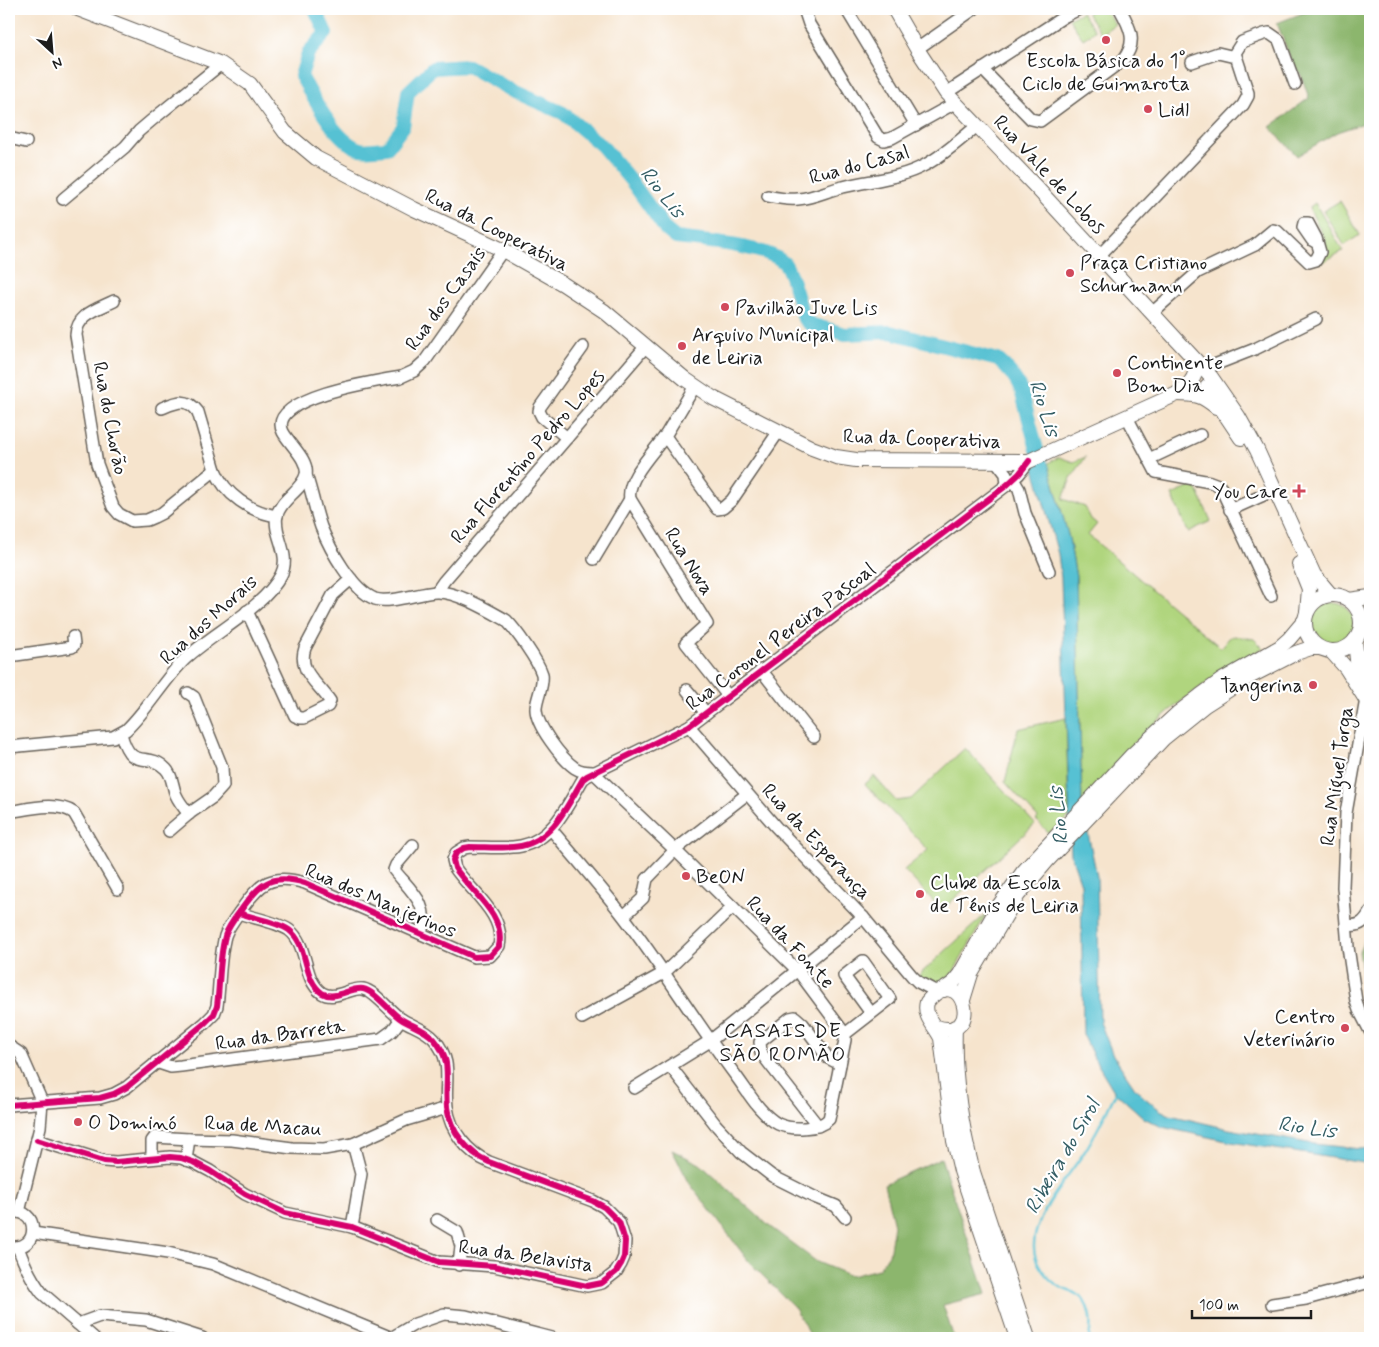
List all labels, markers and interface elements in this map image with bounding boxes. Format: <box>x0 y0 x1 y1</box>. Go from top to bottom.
north arrow <box>28 28 78 78</box>
marker: Escola Básica do 1° Ciclo de Guimarota <box>1100 34 1112 46</box>
place label: Escola Básica do 1° Ciclo de Guimarota <box>1022 48 1190 98</box>
text: N <box>49 53 65 73</box>
place label: Lidl <box>1158 97 1189 124</box>
marker: Lidl <box>1142 103 1154 115</box>
street label: Rua Vale de Lobos <box>987 110 1111 240</box>
street label: Rua do Casal <box>806 139 912 192</box>
water label: Rio Lis <box>633 161 693 226</box>
street label: Rua da Cooperativa <box>420 182 573 278</box>
street label: Rua dos Casais <box>399 241 493 356</box>
place label: Praça Cristiano Schurmann <box>1080 250 1207 300</box>
marker: Praça Cristiano Schurmann <box>1064 267 1076 279</box>
place label: Pavilhão Juve Lis <box>735 295 878 322</box>
marker: Pavilhão Juve Lis <box>719 301 731 313</box>
place label: Arquivo Municipal de Leiria <box>692 322 834 372</box>
marker: Arquivo Municipal de Leiria <box>676 340 688 352</box>
place label: Continente Bom Dia <box>1127 350 1223 400</box>
street label: Rua do Chorão <box>85 359 134 477</box>
street label: Rua Florentino Pedro Lopes <box>445 364 611 550</box>
marker: Continente Bom Dia <box>1111 367 1123 379</box>
water label: Rio Lis <box>1022 376 1067 443</box>
street label: Rua da Cooperativa <box>843 423 1001 456</box>
place label: You Care <box>1212 479 1288 506</box>
marker: You Care <box>1292 484 1306 498</box>
street label: Rua Nova <box>657 523 720 601</box>
street label: Rua Coronel Pereira Pascoal <box>680 557 882 718</box>
street label: Rua dos Morais <box>154 569 264 671</box>
place label: Tangerina <box>1220 673 1303 701</box>
marker: Tangerina <box>1307 679 1319 691</box>
street label: Rua Miguel Torga <box>1314 705 1363 848</box>
street label: Rua da Esperança <box>755 778 877 906</box>
water label: Rio Lis <box>1042 783 1076 846</box>
street label: Rua dos Manjerinos <box>301 857 460 945</box>
place label: BeON <box>696 864 745 891</box>
marker: BeON <box>680 870 692 882</box>
place label: Clube da Escola de Ténis de Leiria <box>930 870 1079 920</box>
marker: Clube da Escola de Ténis de Leiria <box>914 888 926 900</box>
street label: Rua da Fonte <box>740 891 840 995</box>
place label: Centro Veterinário <box>1243 1004 1335 1054</box>
street label: Rua da Barreta <box>214 1013 348 1058</box>
district label: CASAIS DE SÃO ROMÃO <box>720 1017 846 1069</box>
marker: Centro Veterinário <box>1339 1022 1351 1034</box>
water label: Ribeira do Sirol <box>1018 1092 1108 1219</box>
place label: O Dominó <box>88 1110 177 1137</box>
street label: Rua de Macau <box>204 1110 322 1143</box>
water label: Rio Lis <box>1276 1110 1340 1146</box>
marker: O Dominó <box>72 1116 84 1128</box>
street label: Rua da Belavista <box>457 1234 595 1279</box>
scale bar <box>1192 1287 1310 1319</box>
text: 100 m <box>1199 1296 1239 1316</box>

